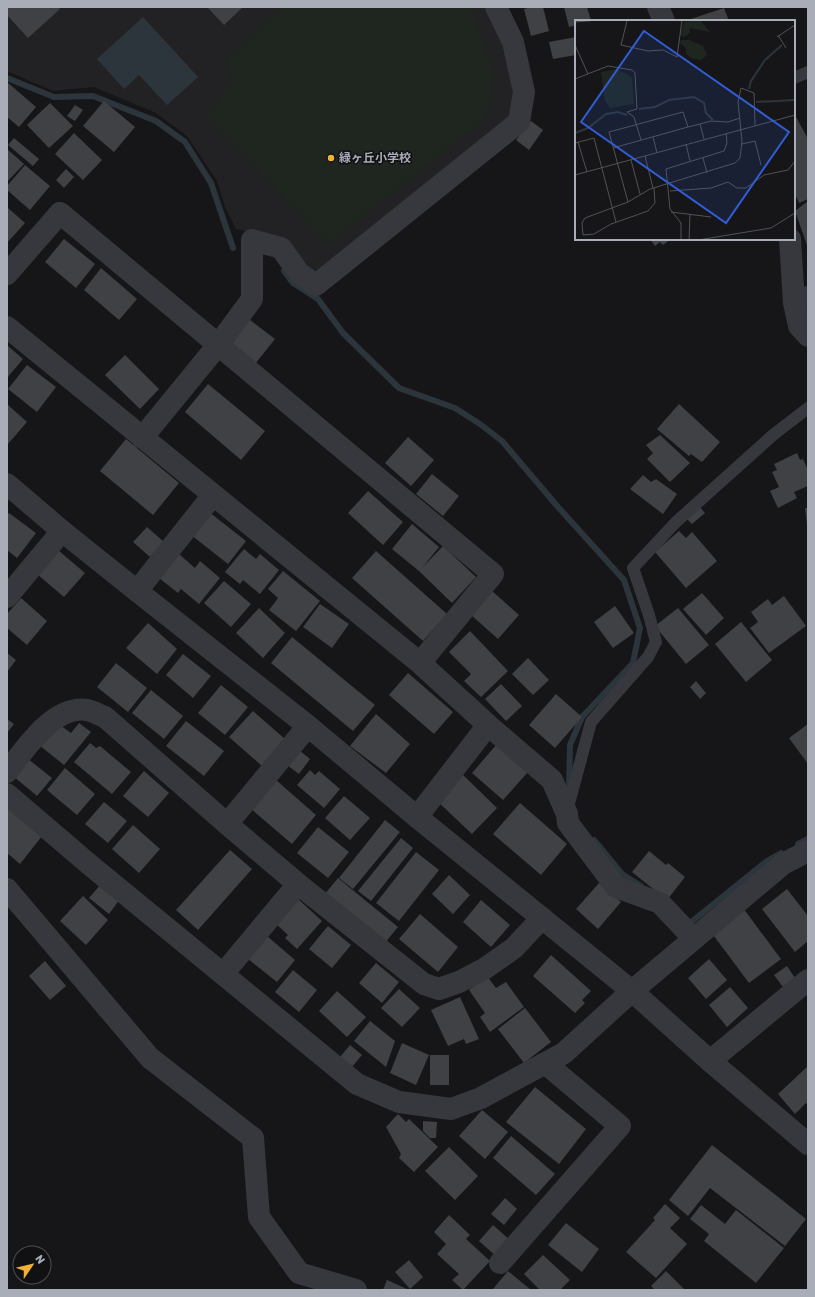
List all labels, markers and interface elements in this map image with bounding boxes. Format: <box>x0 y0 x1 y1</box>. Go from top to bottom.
inset map <box>575 20 795 240</box>
place label: 緑ヶ丘小学校 <box>339 151 411 165</box>
marker: 緑ヶ丘小学校 <box>326 153 336 163</box>
north arrow <box>12 1245 52 1285</box>
text: N <box>32 1253 47 1267</box>

